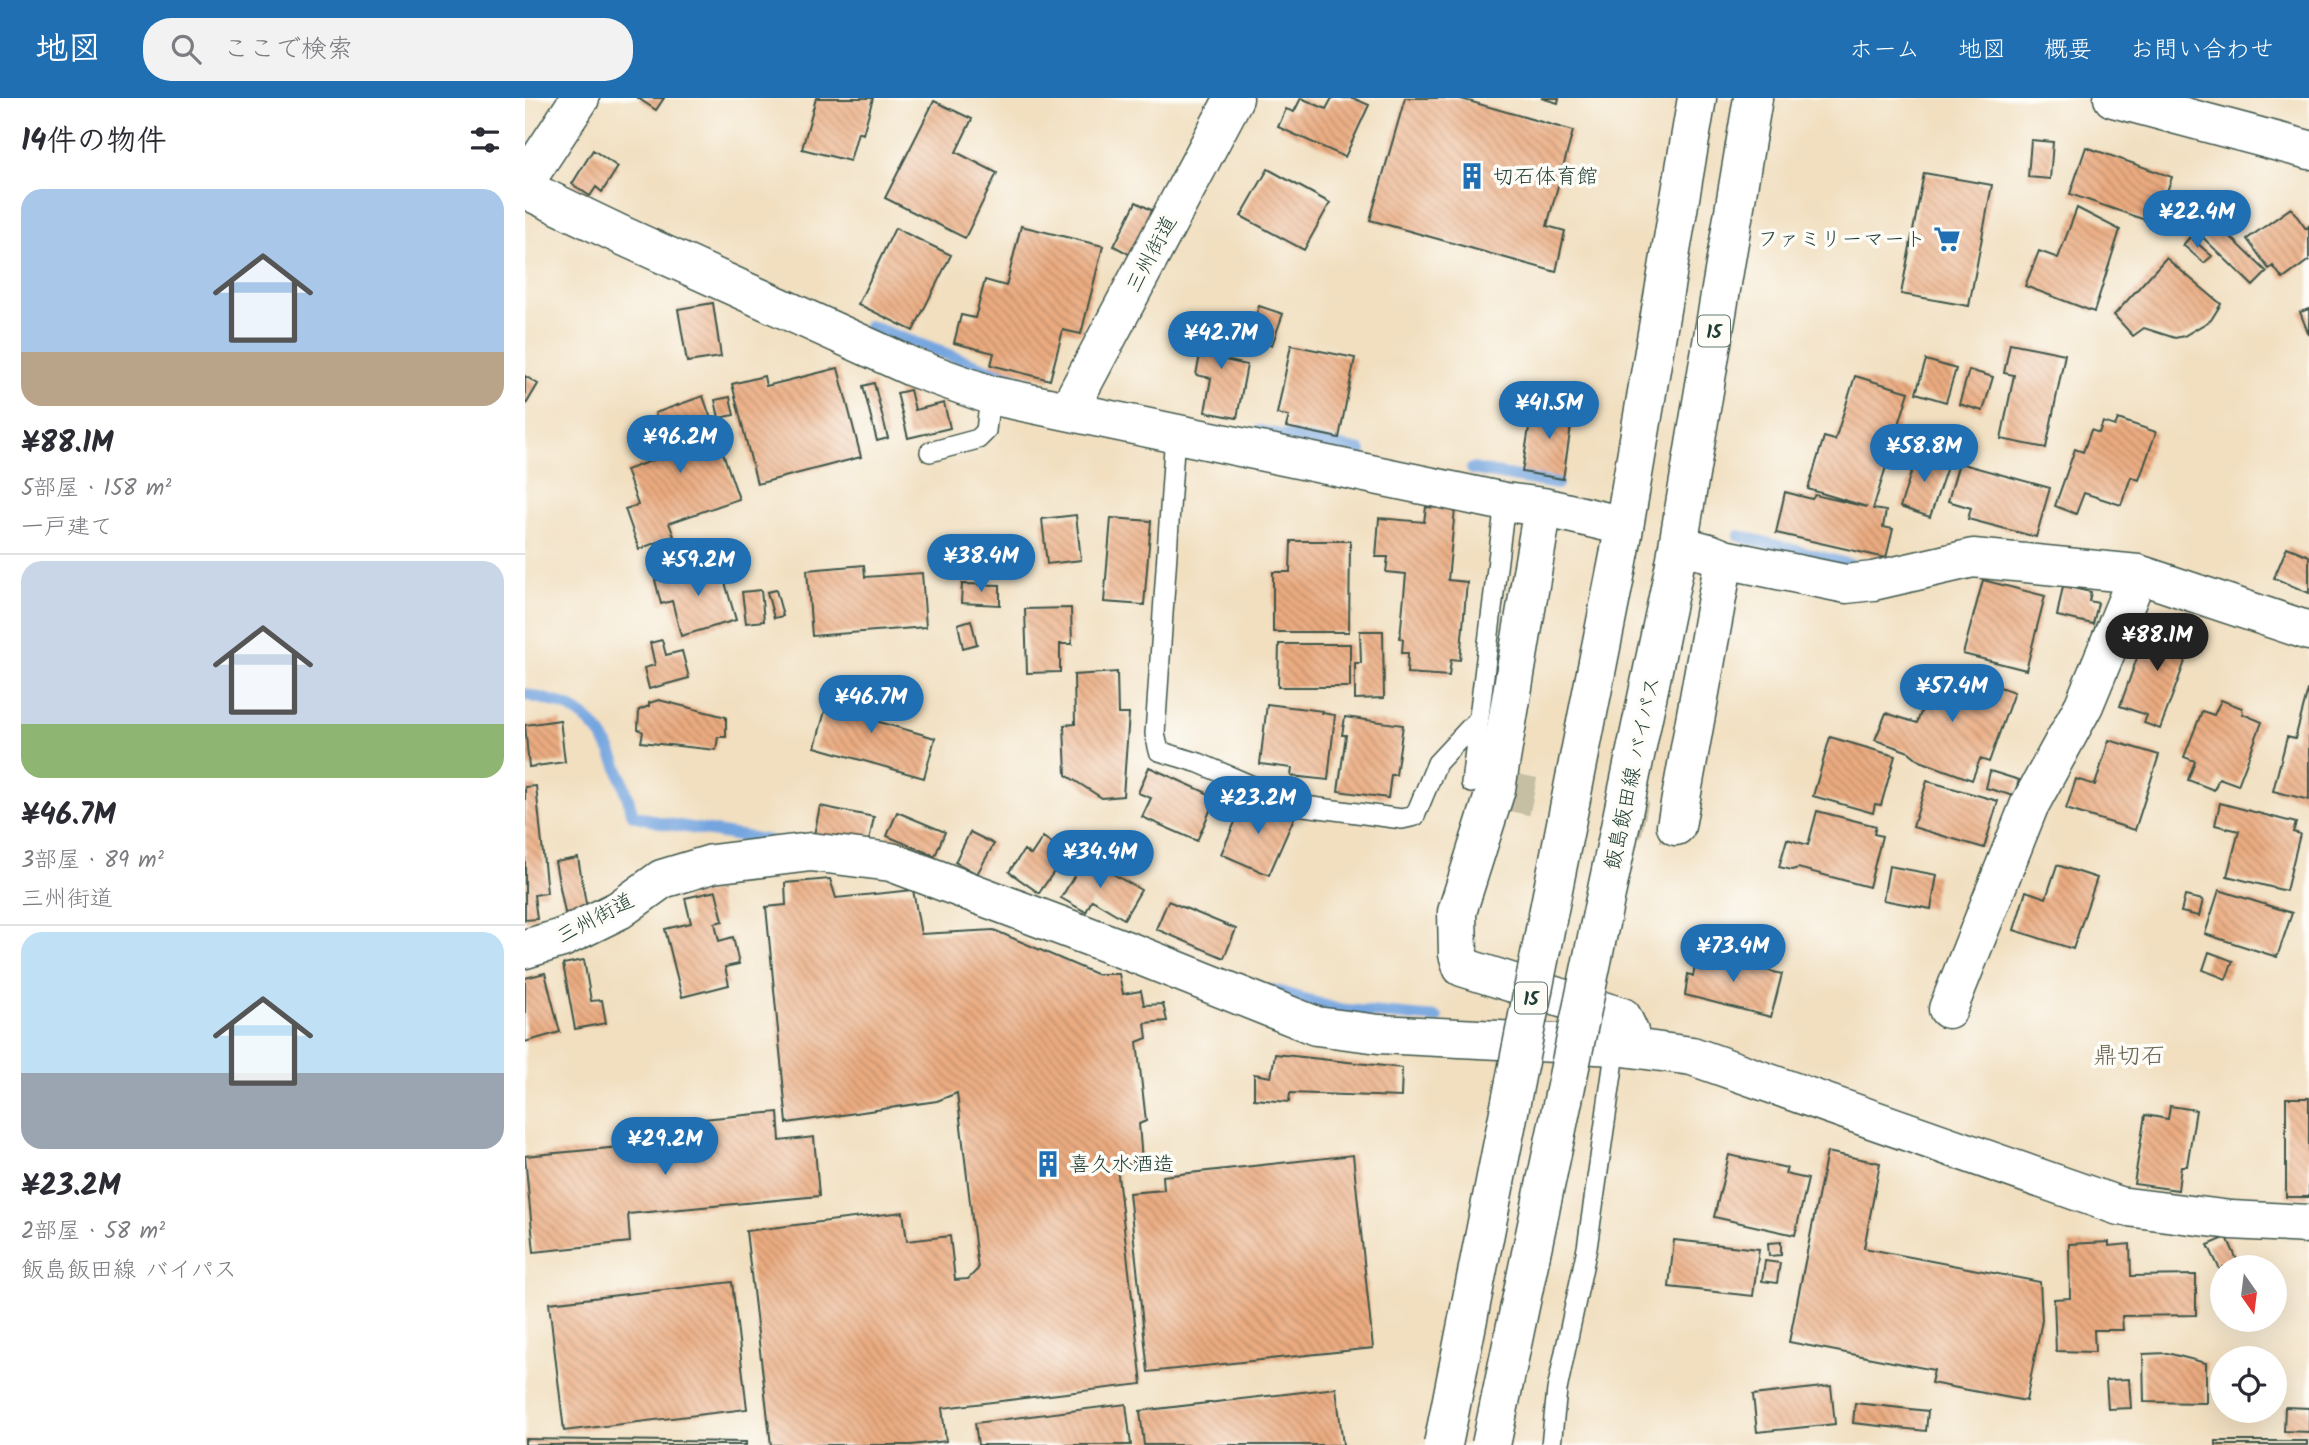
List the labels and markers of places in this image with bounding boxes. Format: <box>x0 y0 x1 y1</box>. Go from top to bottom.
building icon: 切石体育館 <box>1457 161 1487 191</box>
place label: 切石体育館 <box>1493 161 1598 194</box>
pin: ¥22.4M <box>2140 190 2254 250</box>
place label: ファミリーマート <box>1758 224 1926 257</box>
supermarket icon: ファミリーマート <box>1932 224 1962 254</box>
pin: ¥42.7M <box>1164 312 1278 371</box>
pin: ¥41.5M <box>1492 382 1606 441</box>
pin: ¥96.2M <box>623 416 737 475</box>
pin: ¥58.8M <box>1867 424 1981 484</box>
pin: ¥38.4M <box>924 534 1038 594</box>
pin: ¥59.2M <box>641 538 755 598</box>
pin: ¥88.1M <box>2100 614 2214 673</box>
pin: ¥57.4M <box>1895 664 2009 724</box>
pin: ¥46.7M <box>814 676 928 735</box>
pin: ¥23.2M <box>1201 776 1315 836</box>
pin: ¥34.4M <box>1043 830 1157 890</box>
pin: ¥73.4M <box>1676 924 1790 984</box>
pin: ¥29.2M <box>608 1118 722 1177</box>
building icon: 喜久水酒造 <box>1033 1149 1063 1179</box>
place label: 喜久水酒造 <box>1069 1149 1174 1182</box>

